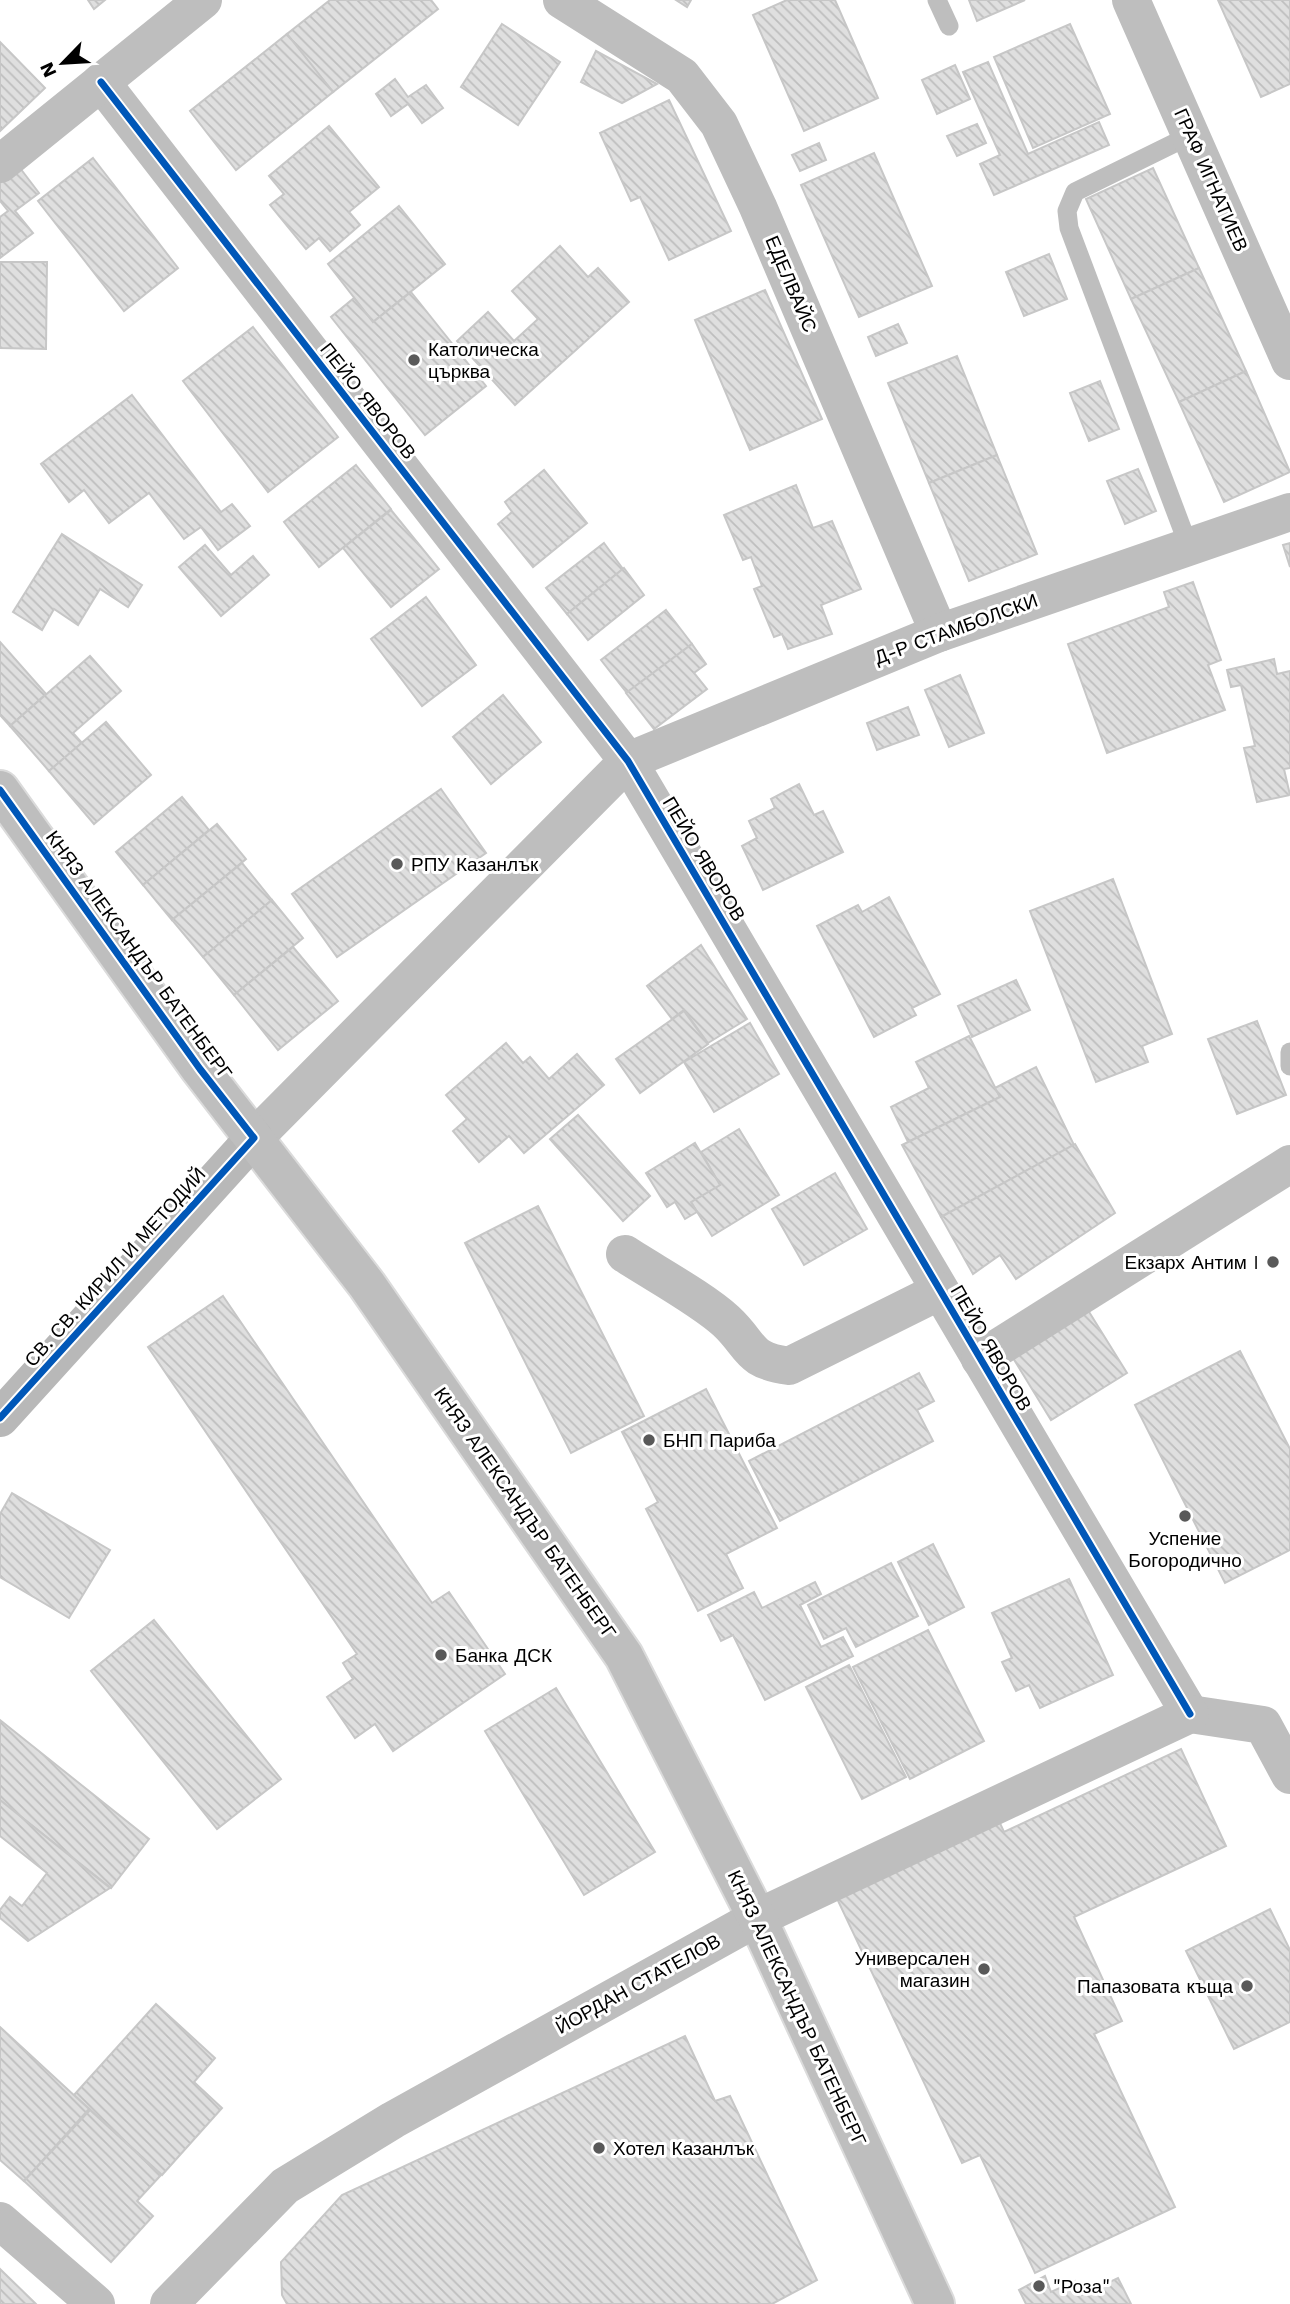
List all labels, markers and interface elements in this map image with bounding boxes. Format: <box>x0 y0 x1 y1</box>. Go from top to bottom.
north arrow <box>28 28 98 98</box>
text: N <box>35 59 61 81</box>
street label: ГРАФ ИГНАТИЕВ <box>1169 105 1253 255</box>
street label: ЕДЕЛВАЙС <box>760 232 822 336</box>
street label: ПЕЙО ЯВОРОВ <box>315 338 421 464</box>
place label: Католическа църква <box>428 338 539 383</box>
marker: Католическа църква <box>406 352 422 368</box>
street label: Д-Р СТАМБОЛСКИ <box>871 589 1041 669</box>
street label: ПЕЙО ЯВОРОВ <box>658 792 750 926</box>
street label: КНЯЗ АЛЕКСАНДЪР БАТЕНБЕРГ <box>41 826 237 1084</box>
place label: РПУ Казанлък <box>411 853 539 876</box>
marker: РПУ Казанлък <box>389 856 405 872</box>
street label: СВ. СВ. КИРИЛ И МЕТОДИЙ <box>20 1163 210 1371</box>
place label: Екзарх Антим I <box>1125 1251 1259 1274</box>
marker: Екзарх Антим I <box>1265 1254 1281 1270</box>
street label: ПЕЙО ЯВОРОВ <box>946 1281 1036 1415</box>
street label: КНЯЗ АЛЕКСАНДЪР БАТЕНБЕРГ <box>429 1383 621 1643</box>
place label: БНП Париба <box>663 1429 776 1452</box>
marker: БНП Париба <box>641 1432 657 1448</box>
marker: Успение Богородично <box>1177 1508 1193 1524</box>
place label: Успение Богородично <box>1128 1527 1242 1572</box>
place label: Банка ДСК <box>455 1644 552 1667</box>
marker: Банка ДСК <box>433 1647 449 1663</box>
street label: КНЯЗ АЛЕКСАНДЪР БАТЕНБЕРГ <box>723 1866 871 2150</box>
street label: ЙОРДАН СТАТЕЛОВ <box>552 1929 724 2039</box>
place label: Универсален магазин <box>854 1947 970 1992</box>
marker: Универсален магазин <box>976 1961 992 1977</box>
place label: Папазовата къща <box>1077 1975 1233 1998</box>
marker: Папазовата къща <box>1239 1978 1255 1994</box>
place label: Хотел Казанлък <box>613 2137 755 2160</box>
marker: Хотел Казанлък <box>591 2140 607 2156</box>
place label: "Роза" <box>1053 2275 1110 2298</box>
marker: "Роза" <box>1031 2278 1047 2294</box>

